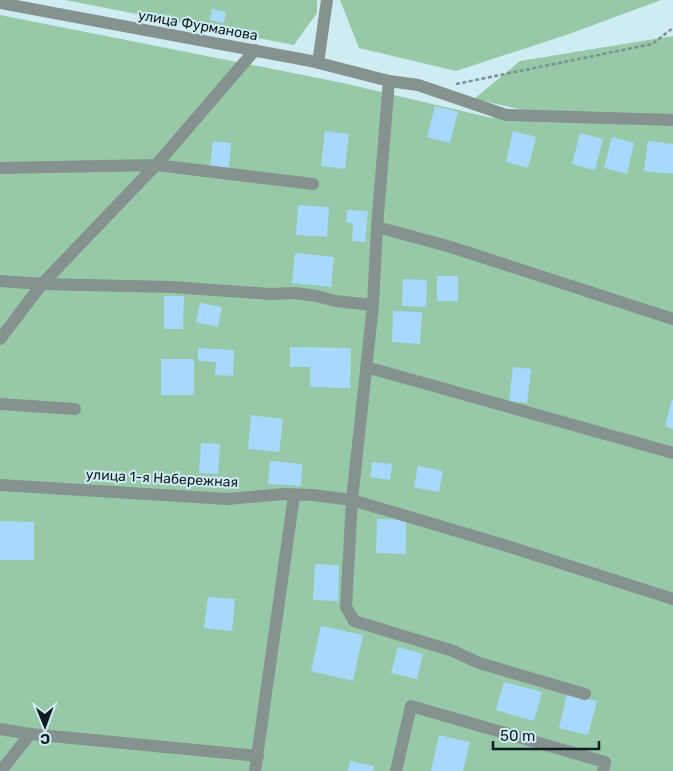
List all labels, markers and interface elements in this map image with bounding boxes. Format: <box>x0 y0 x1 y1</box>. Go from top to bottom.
street label: улица Фурманова <box>137 7 259 44</box>
street label: улица 1-я Набережная <box>85 466 239 491</box>
north arrow <box>20 701 70 751</box>
scale bar <box>493 718 599 750</box>
text: 50 m <box>500 727 535 745</box>
text: С <box>40 730 50 747</box>

